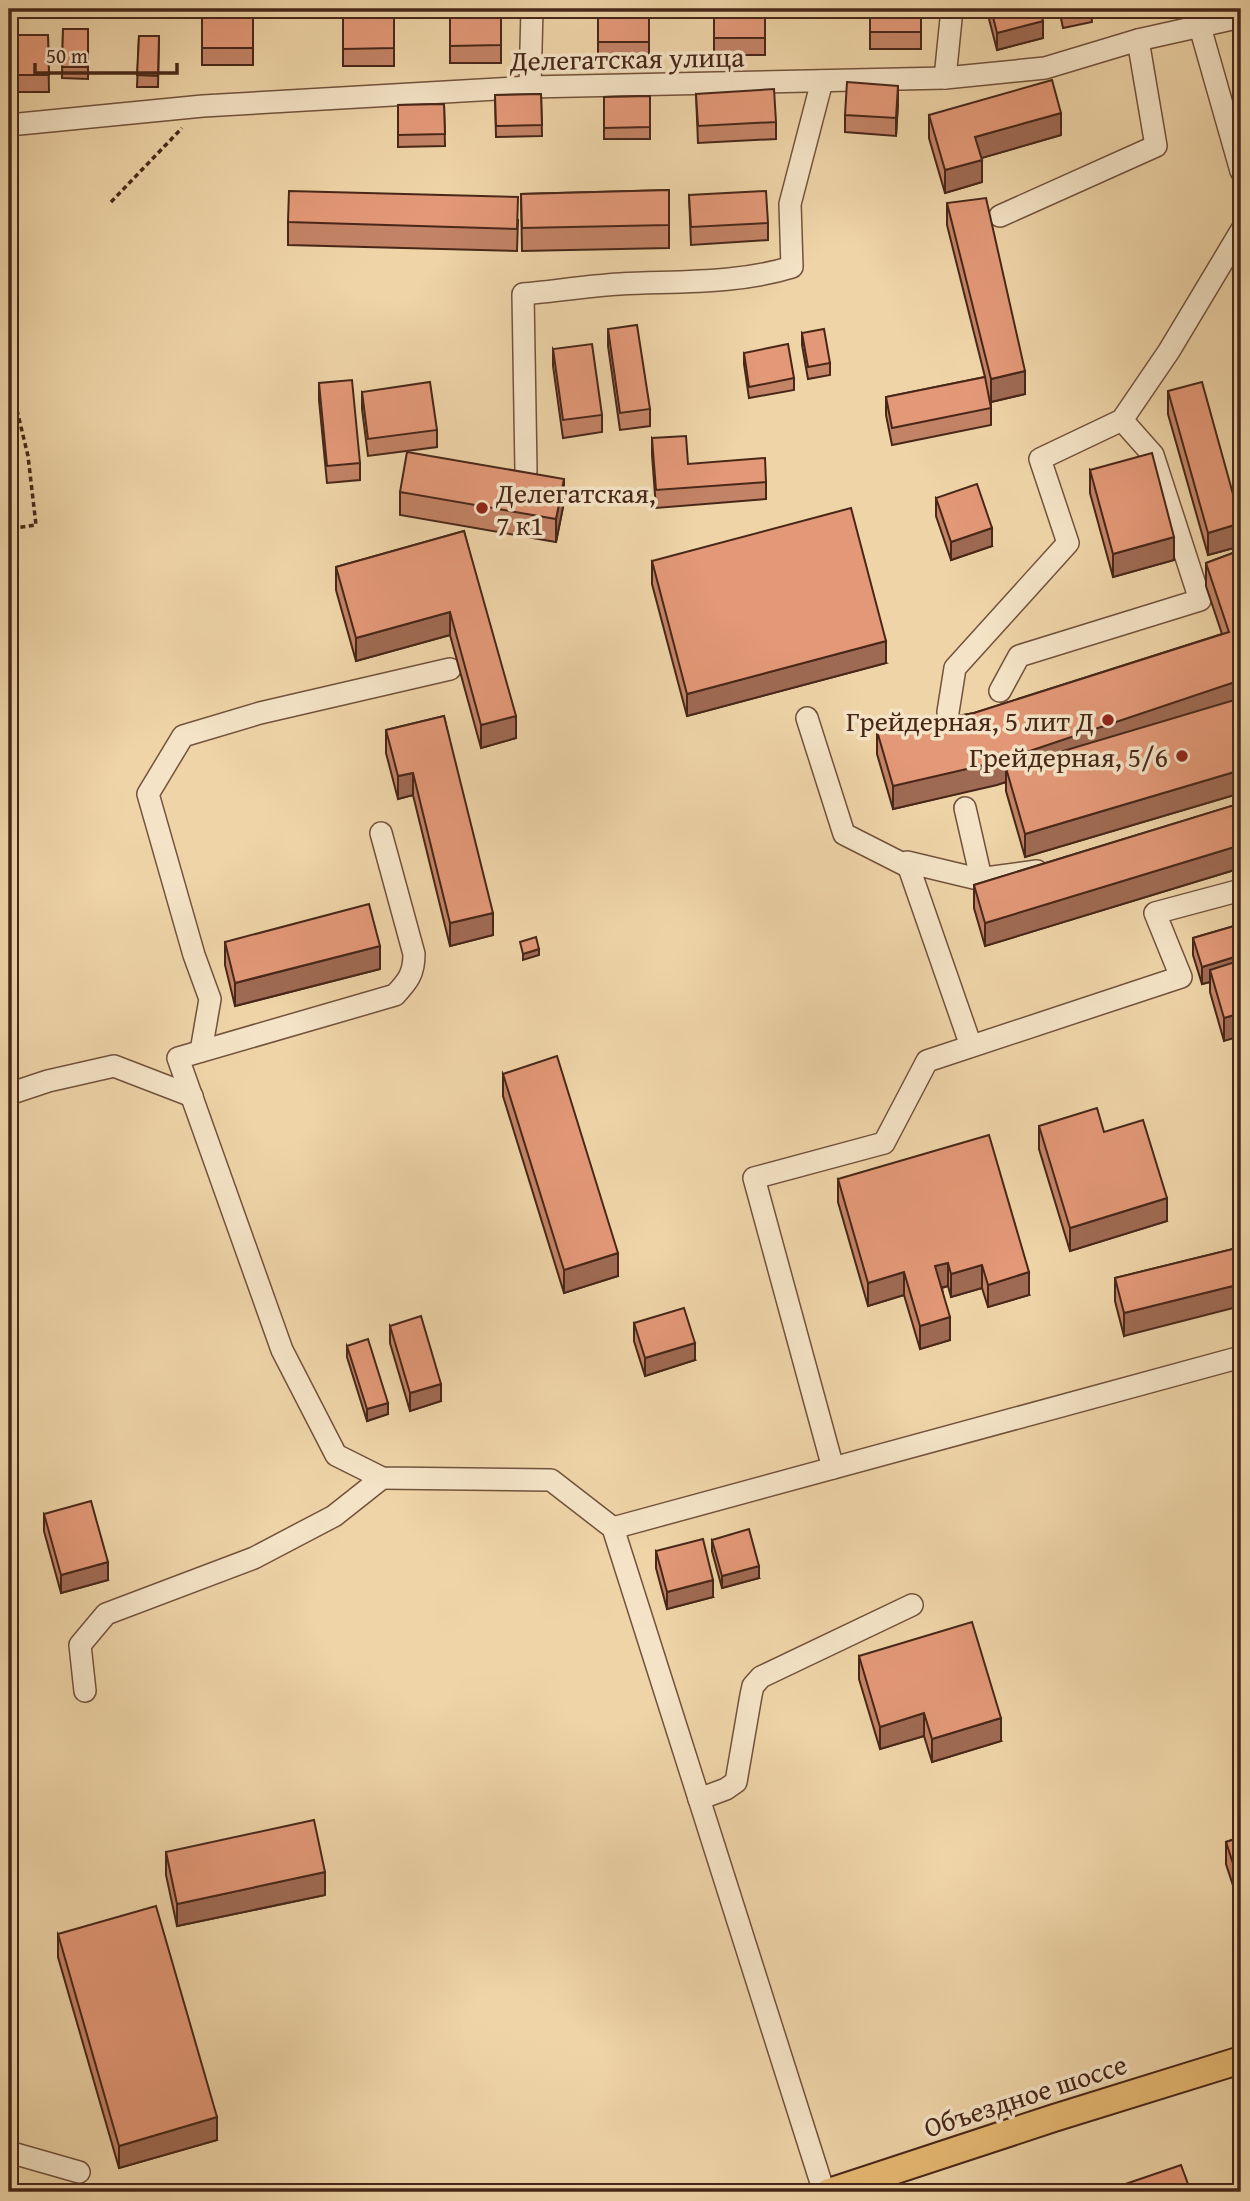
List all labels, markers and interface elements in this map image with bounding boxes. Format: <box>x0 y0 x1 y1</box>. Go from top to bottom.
scale bar <box>35 32 177 76</box>
street label: Делегатская улица <box>508 35 745 81</box>
text: 50 m <box>46 40 88 71</box>
place label: Делегатская, 7 к1 <box>495 472 656 545</box>
marker: Делегатская, 7 к1 <box>474 500 490 516</box>
place label: Грейдерная, 5 лит Д <box>846 700 1094 741</box>
marker: Грейдерная, 5 лит Д <box>1100 712 1116 728</box>
place label: Грейдерная, 5/6 <box>969 736 1168 777</box>
marker: Грейдерная, 5/6 <box>1174 748 1190 764</box>
street label: Объездное шоссе <box>918 2043 1132 2147</box>

